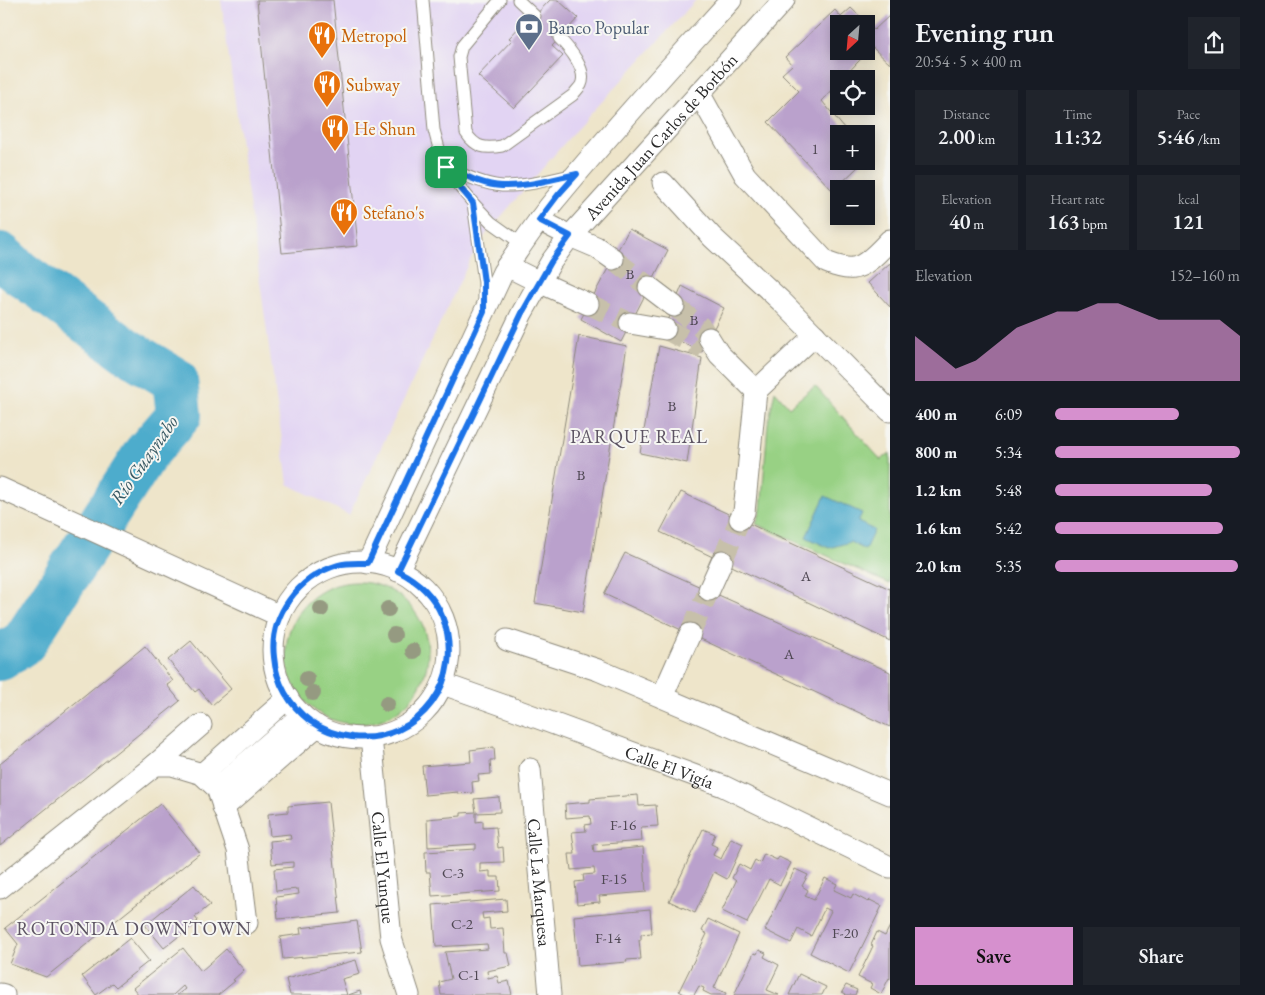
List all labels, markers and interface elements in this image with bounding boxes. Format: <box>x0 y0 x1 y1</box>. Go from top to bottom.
bank icon: Banco Popular <box>514 12 544 51</box>
text: Evening run <box>915 14 1054 50</box>
north arrow <box>830 15 875 60</box>
map controls <box>830 15 875 225</box>
place label: Banco Popular <box>548 16 649 39</box>
button: share <box>1188 17 1240 69</box>
restaurant icon: Metropol <box>307 20 337 59</box>
place label: Metropol <box>341 24 407 47</box>
street label: Avenida Juan Carlos de Borbón <box>578 48 742 225</box>
text: 20:54 · 5 × 400 m <box>915 51 1022 72</box>
restaurant icon: Subway <box>312 69 342 108</box>
button: locate <box>830 70 875 115</box>
place label: Subway <box>346 73 400 96</box>
text: Distance <box>943 105 990 123</box>
text: Time <box>1063 105 1092 123</box>
text: Pace <box>1177 105 1200 123</box>
restaurant icon: He Shun <box>320 113 350 152</box>
place label: He Shun <box>354 117 416 140</box>
text: 2.00 <box>938 123 975 150</box>
text: 11:32 <box>1053 123 1102 150</box>
text: 5:46 <box>1157 123 1195 150</box>
button: + <box>830 125 875 170</box>
text: km <box>975 130 995 148</box>
text: /km <box>1195 130 1220 148</box>
house number: 1 <box>811 139 819 158</box>
pin <box>425 146 467 188</box>
icon: arrive <box>432 153 460 181</box>
button: − <box>830 180 875 225</box>
text: Elevation <box>941 190 992 208</box>
text: Heart rate <box>1050 190 1105 208</box>
text: kcal <box>1178 190 1199 208</box>
restaurant icon: Stefano's <box>329 197 359 236</box>
place label: Stefano's <box>363 201 425 224</box>
text: 40 <box>949 208 970 235</box>
text: 163 <box>1047 208 1080 235</box>
text: 121 <box>1172 208 1205 235</box>
text: m <box>970 215 984 233</box>
text: bpm <box>1080 215 1108 233</box>
house number: B <box>626 264 635 283</box>
text: Elevation <box>915 265 973 286</box>
text: 152–160 m <box>1169 265 1240 286</box>
house number: B <box>690 310 699 329</box>
house number: B <box>668 396 677 415</box>
text: 400 m <box>915 404 957 425</box>
text: 6:09 <box>995 404 1022 425</box>
water label: Río Guaynabo <box>104 410 184 510</box>
district label: PARQUE REAL <box>570 424 708 449</box>
text: 800 m <box>915 442 957 463</box>
text: 5:34 <box>995 442 1022 463</box>
house number: B <box>577 465 586 484</box>
text: 1.2 km <box>915 480 961 501</box>
text: 5:48 <box>995 480 1022 501</box>
text: 1.6 km <box>915 518 961 539</box>
text: 5:42 <box>995 518 1022 539</box>
text: 2.0 km <box>915 556 961 577</box>
text: 5:35 <box>995 556 1022 577</box>
house number: A <box>800 566 812 585</box>
house number: A <box>783 644 795 663</box>
street label: Calle El Vigía <box>622 739 718 793</box>
street label: Calle El Yunque <box>367 810 401 925</box>
house number: F-16 <box>610 815 636 834</box>
street label: Calle La Marquesa <box>523 817 557 948</box>
house number: C-3 <box>442 863 464 882</box>
house number: F-15 <box>601 869 627 888</box>
house number: C-2 <box>451 914 474 933</box>
district label: ROTONDA DOWNTOWN <box>16 916 252 941</box>
house number: F-20 <box>832 923 858 942</box>
button: Save <box>915 927 1073 985</box>
button: Share <box>1083 927 1240 985</box>
house number: F-14 <box>595 928 622 947</box>
house number: C-1 <box>458 965 480 984</box>

